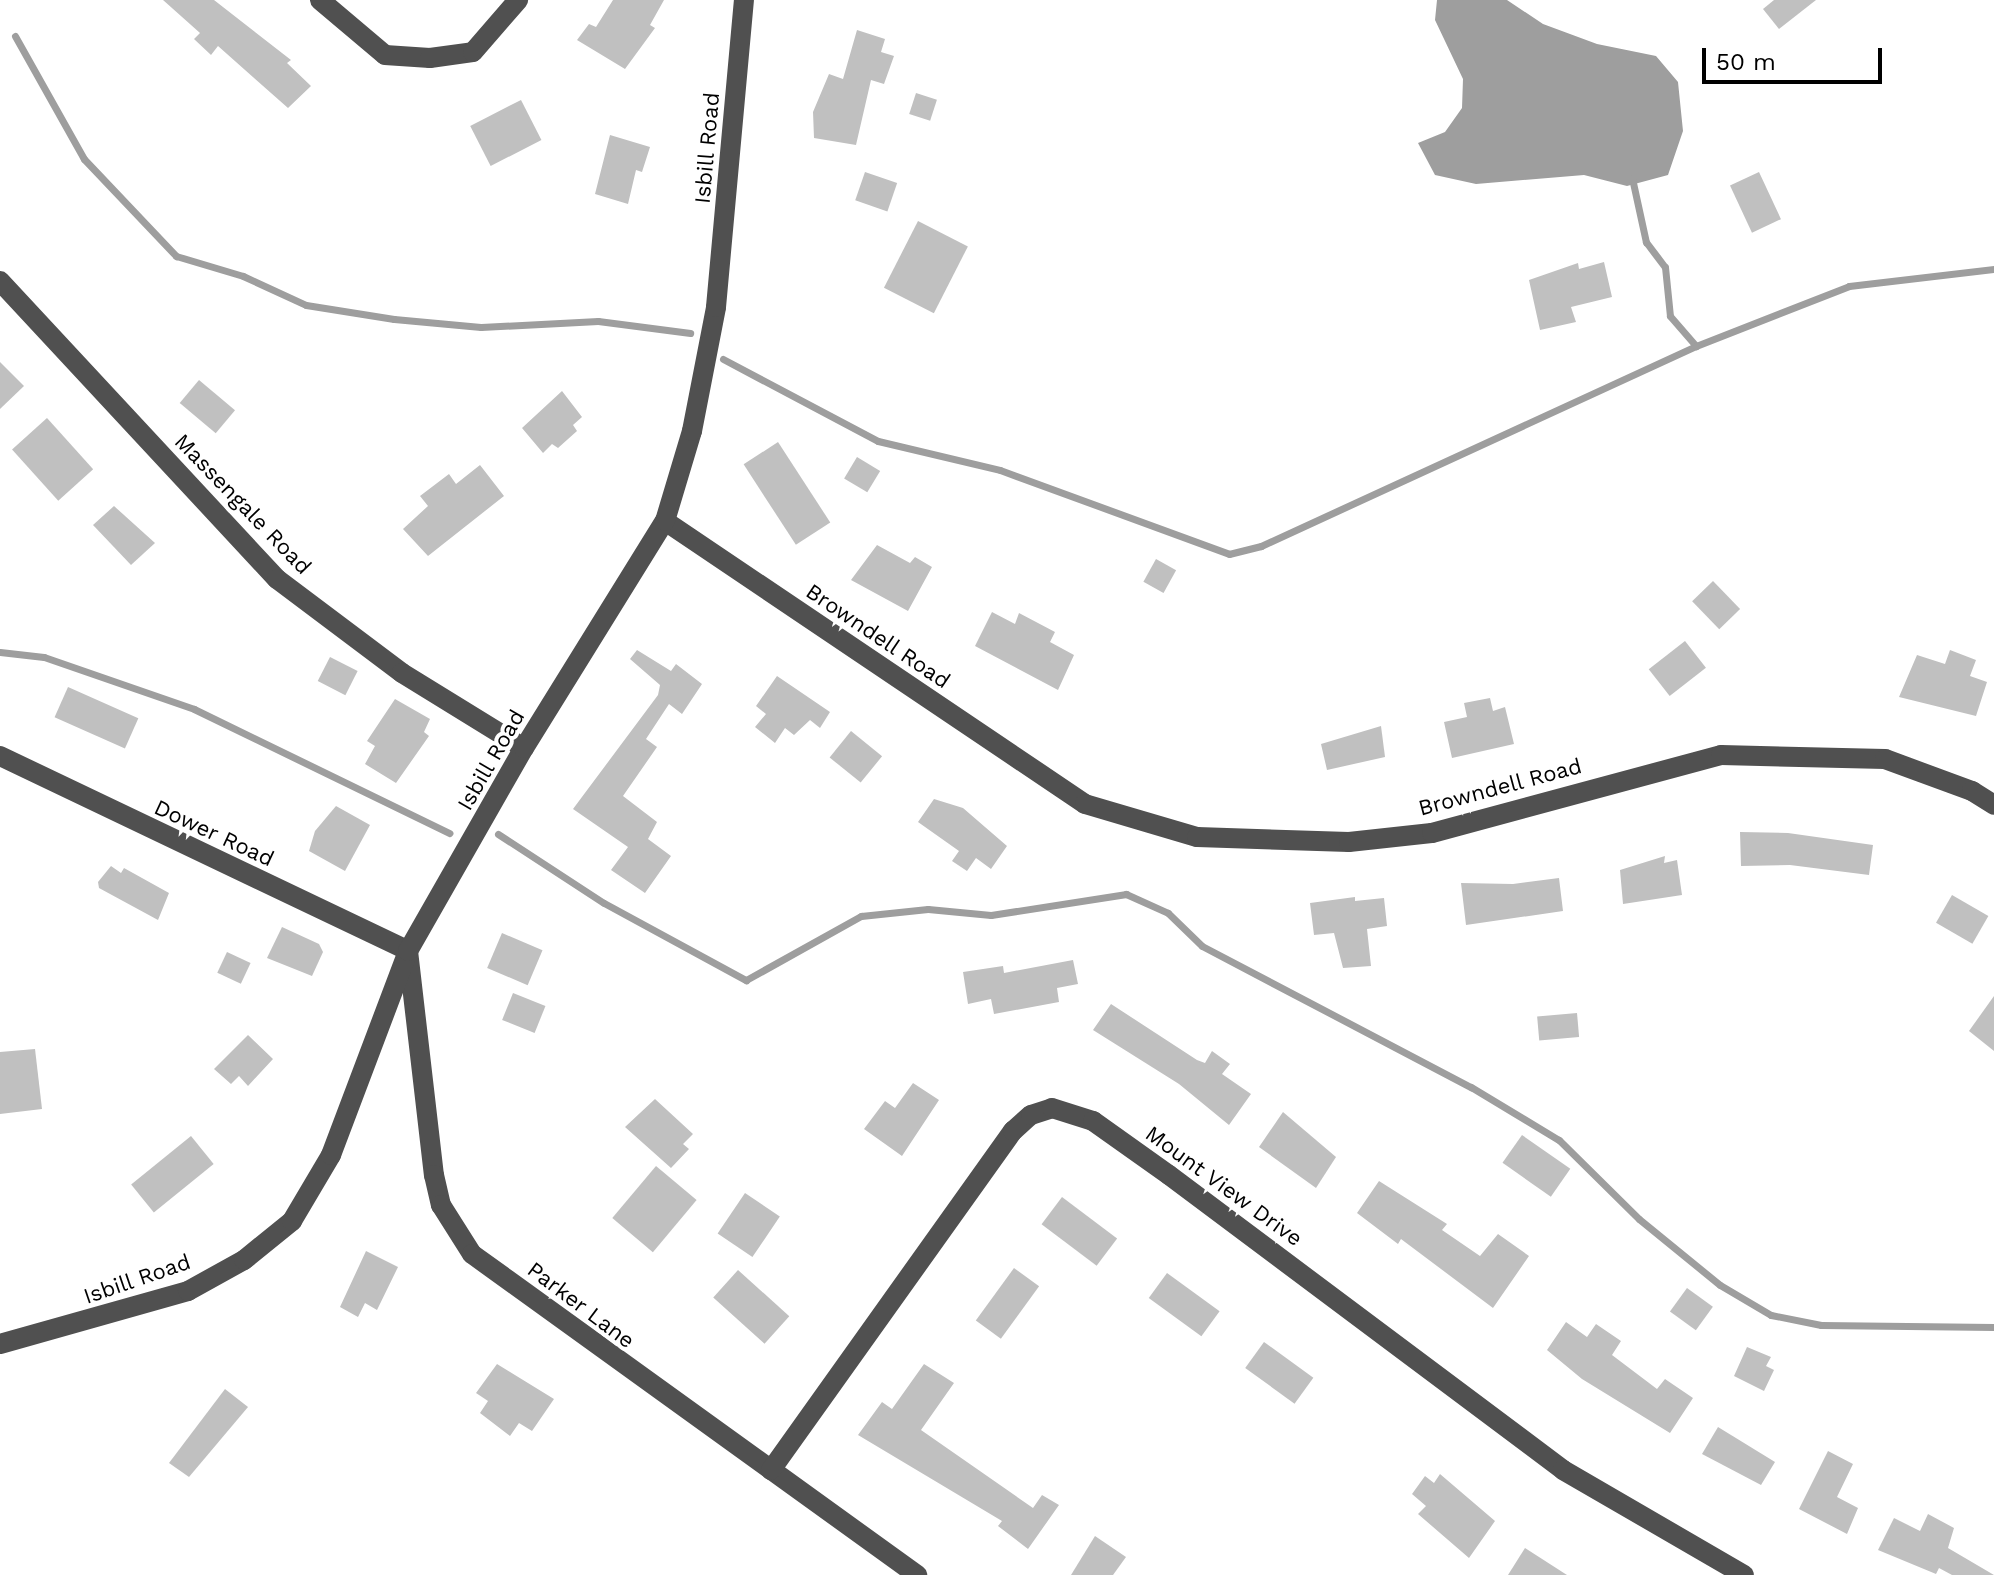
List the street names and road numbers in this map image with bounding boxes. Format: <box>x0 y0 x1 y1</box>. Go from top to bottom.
street label: Isbill Road <box>689 91 725 205</box>
street label: Massengale Road <box>169 428 317 580</box>
street label: Browndell Road <box>801 578 955 694</box>
street label: Isbill Road <box>452 705 530 815</box>
street label: Browndell Road <box>1415 752 1585 822</box>
street label: Dower Road <box>150 794 278 872</box>
street label: Mount View Drive <box>1140 1120 1308 1252</box>
street label: Isbill Road <box>80 1248 194 1310</box>
street label: Parker Lane <box>522 1256 640 1354</box>

